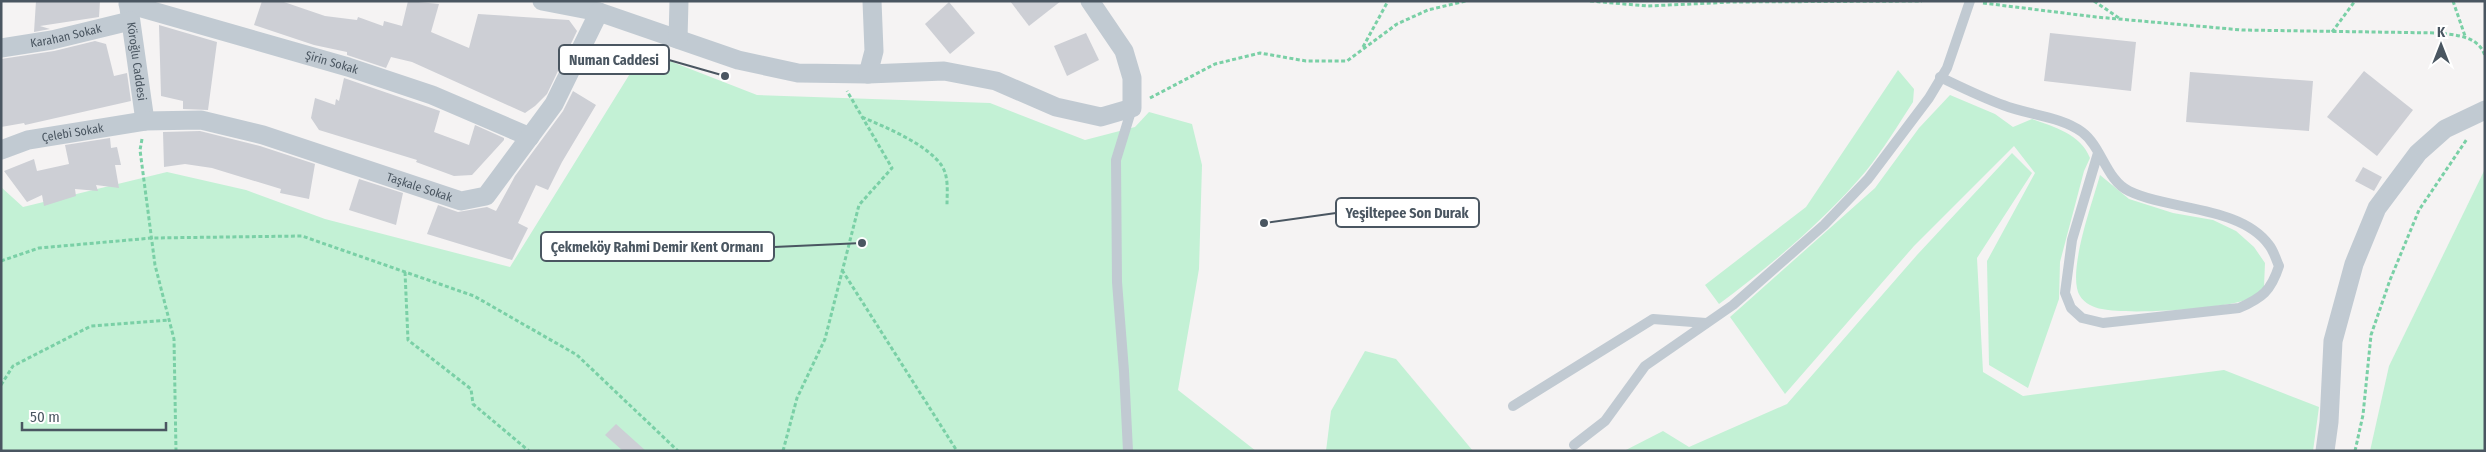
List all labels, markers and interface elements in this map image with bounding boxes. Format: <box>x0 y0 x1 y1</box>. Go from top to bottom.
north arrow <box>2416 20 2466 70</box>
street label: Karahan Sokak <box>29 21 103 50</box>
street label: Köroğlu Caddesi <box>124 21 149 102</box>
text: K <box>2437 24 2446 41</box>
callout: Numan Caddesi <box>559 45 669 74</box>
street label: Şirin Sokak <box>304 48 360 77</box>
text: Numan Caddesi <box>569 52 659 69</box>
street label: Çelebi Sokak <box>41 121 105 145</box>
street label: Taşkale Sokak <box>385 170 454 205</box>
callout: Yeşiltepee Son Durak <box>1336 198 1479 227</box>
text: Yeşiltepee Son Durak <box>1344 205 1469 223</box>
callout: Çekmeköy Rahmi Demir Kent Ormanı <box>541 232 774 261</box>
text: Çekmeköy Rahmi Demir Kent Ormanı <box>551 239 763 257</box>
scale bar <box>22 400 166 432</box>
text: 50 m <box>30 408 60 426</box>

